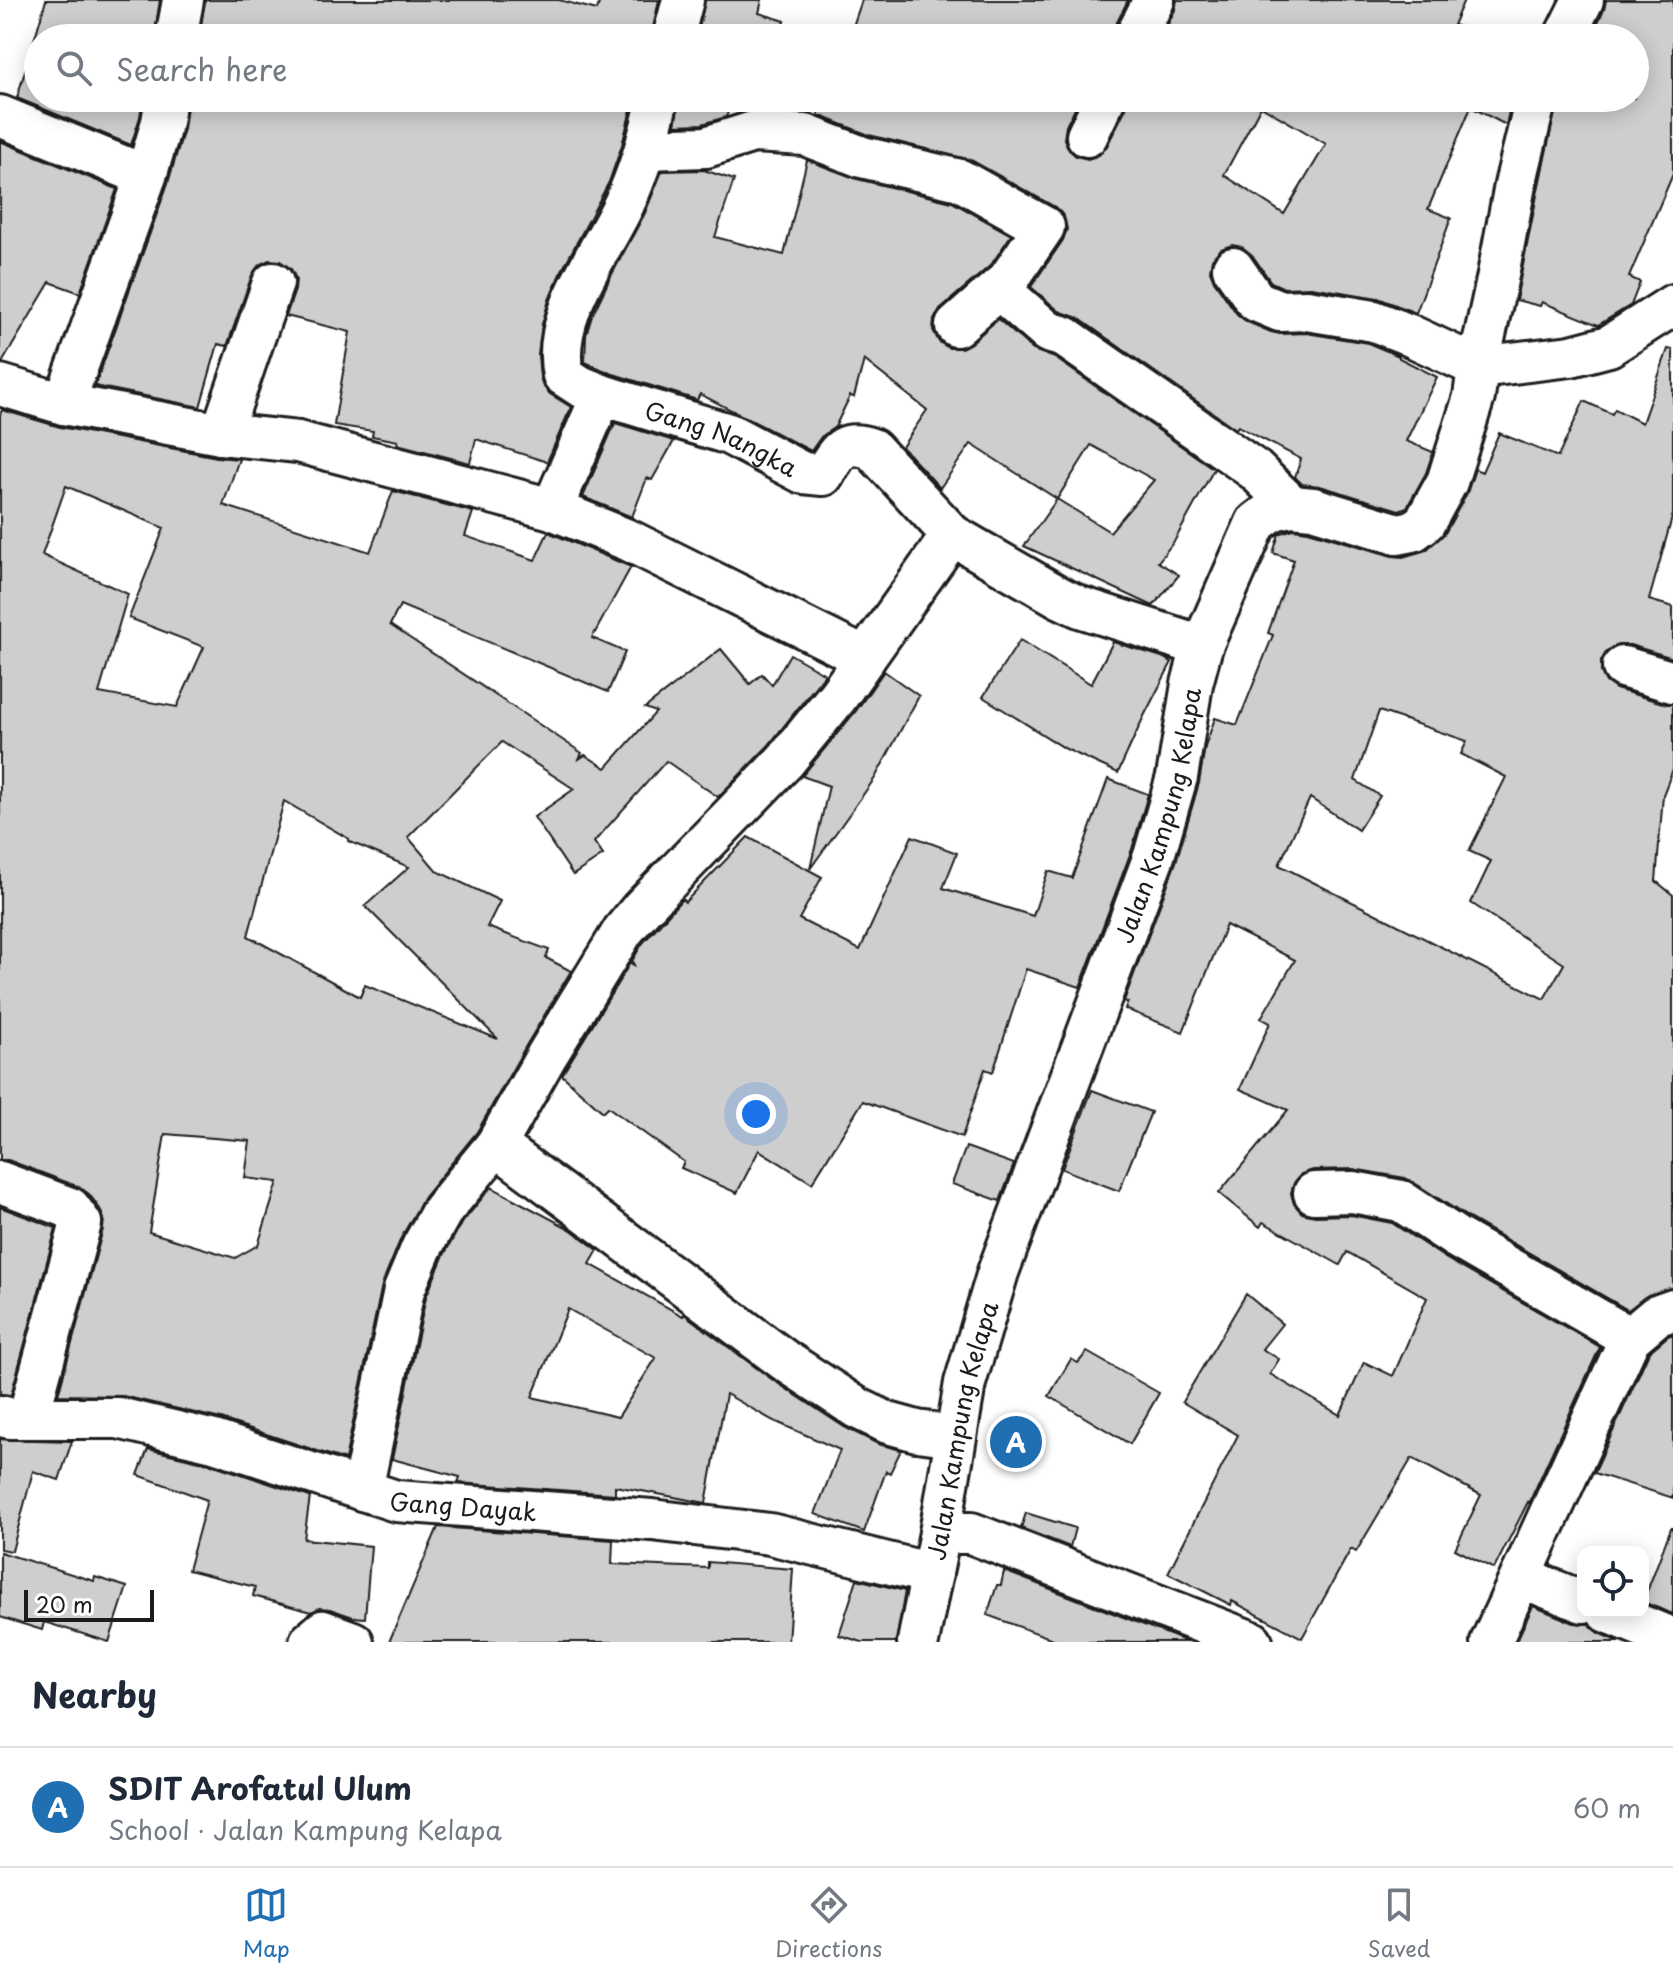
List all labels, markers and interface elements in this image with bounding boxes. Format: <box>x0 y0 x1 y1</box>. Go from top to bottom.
search box <box>24 24 1649 112</box>
icon: search <box>52 46 96 90</box>
text: Search here <box>116 46 288 91</box>
street label: Gang Nangka <box>641 391 804 485</box>
street label: Jalan Kampung Kelapa <box>1105 685 1209 948</box>
your location <box>736 1094 776 1134</box>
street label: Jalan Kampung Kelapa <box>917 1297 1006 1563</box>
pin: A <box>990 1412 1042 1472</box>
street label: Gang Dayak <box>388 1483 538 1529</box>
map controls <box>1577 1546 1649 1618</box>
button: locate <box>1577 1546 1649 1618</box>
scale bar <box>24 1586 154 1622</box>
text: 20 m <box>36 1587 93 1620</box>
text: Nearby <box>32 1668 157 1720</box>
text: SDIT Arofatul Ulum <box>108 1765 412 1810</box>
text: A <box>48 1788 68 1827</box>
text: 60 m <box>1573 1788 1641 1827</box>
text: School · Jalan Kampung Kelapa <box>108 1810 502 1849</box>
tab: Map <box>243 1883 290 1964</box>
tab: Directions <box>775 1883 882 1964</box>
tab: Saved <box>1368 1883 1430 1964</box>

